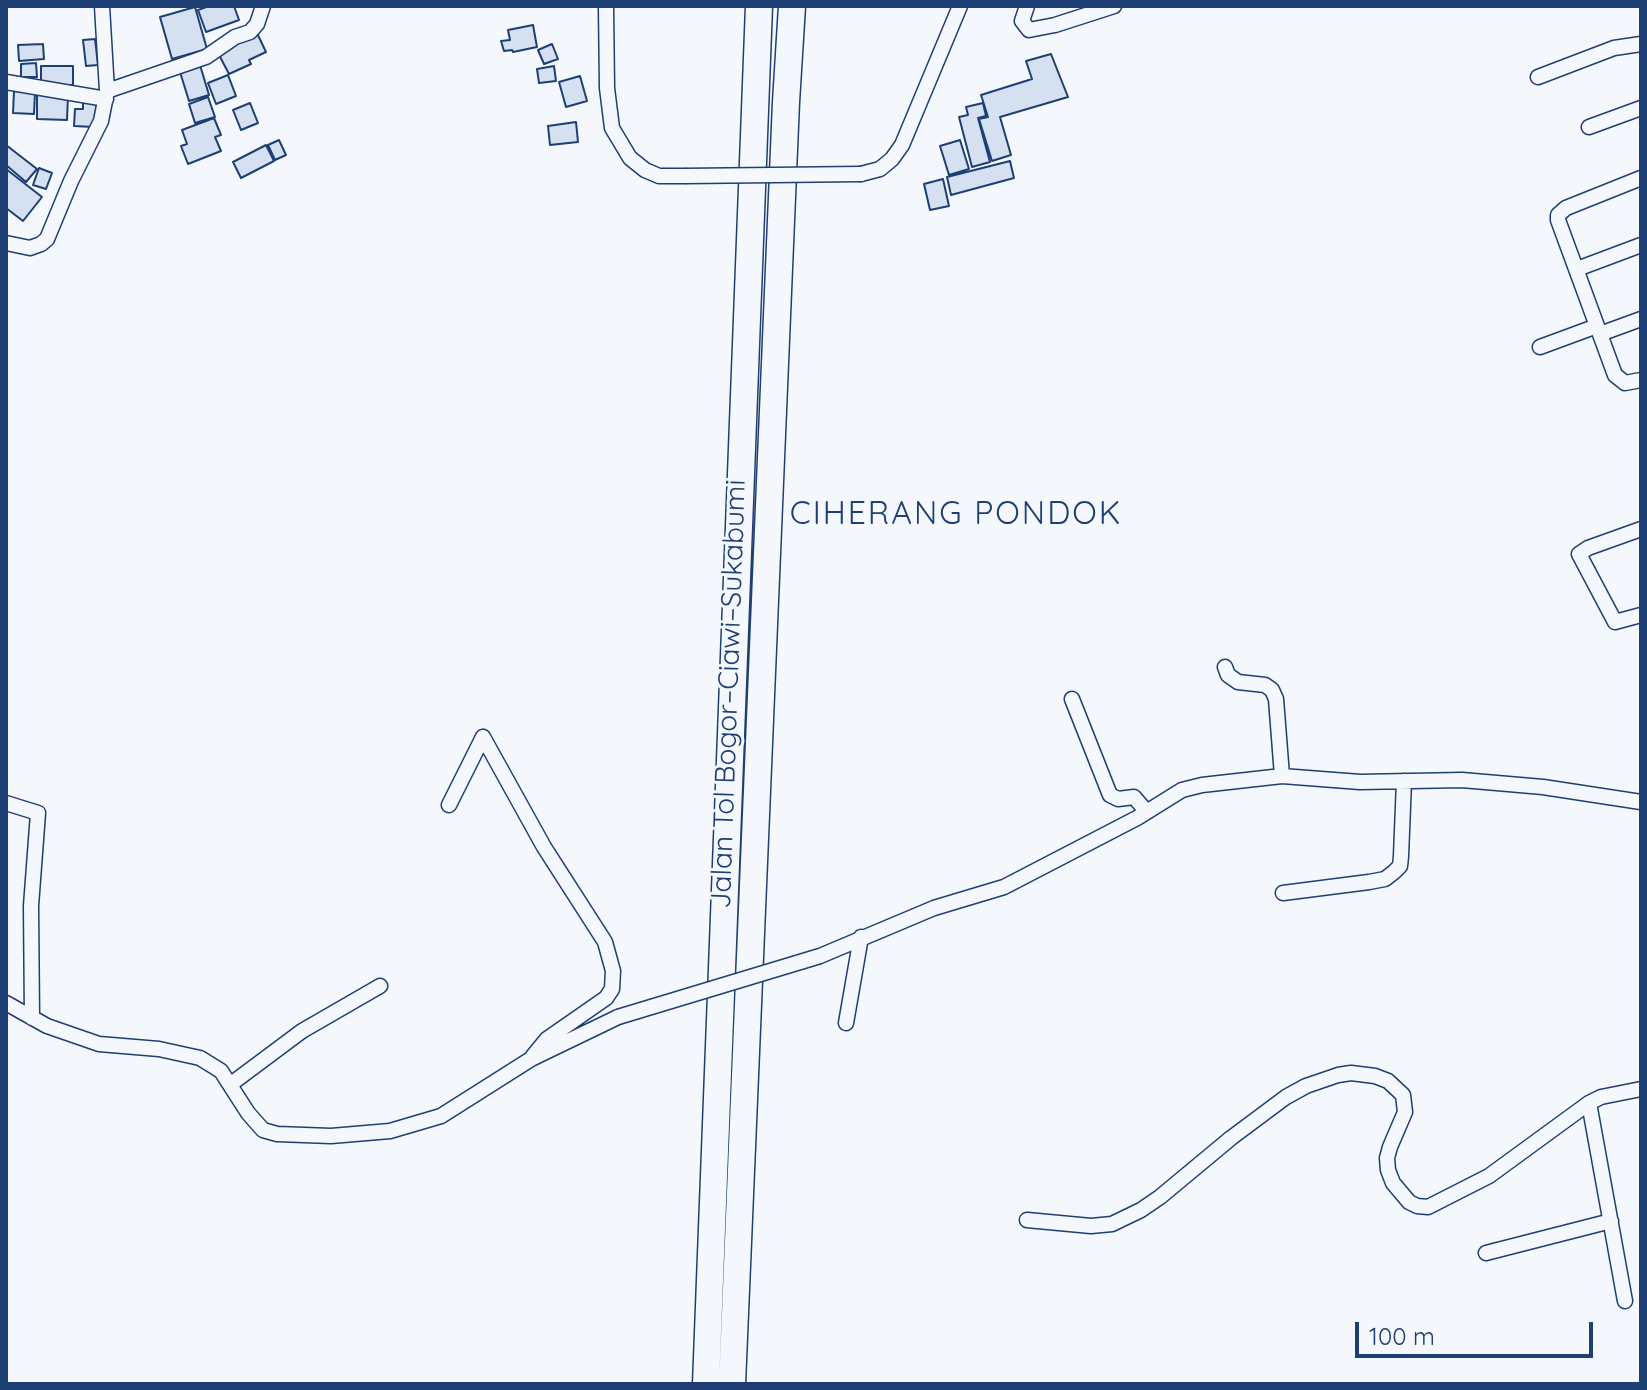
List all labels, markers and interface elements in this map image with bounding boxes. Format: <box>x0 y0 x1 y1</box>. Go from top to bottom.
street label: Jalan Tol Bogor–Ciawi–Sukabumi <box>705 479 753 909</box>
district label: CIHERANG PONDOK <box>790 495 1122 533</box>
scale bar <box>1359 1306 1597 1356</box>
text: 100 m <box>1369 1321 1435 1351</box>

